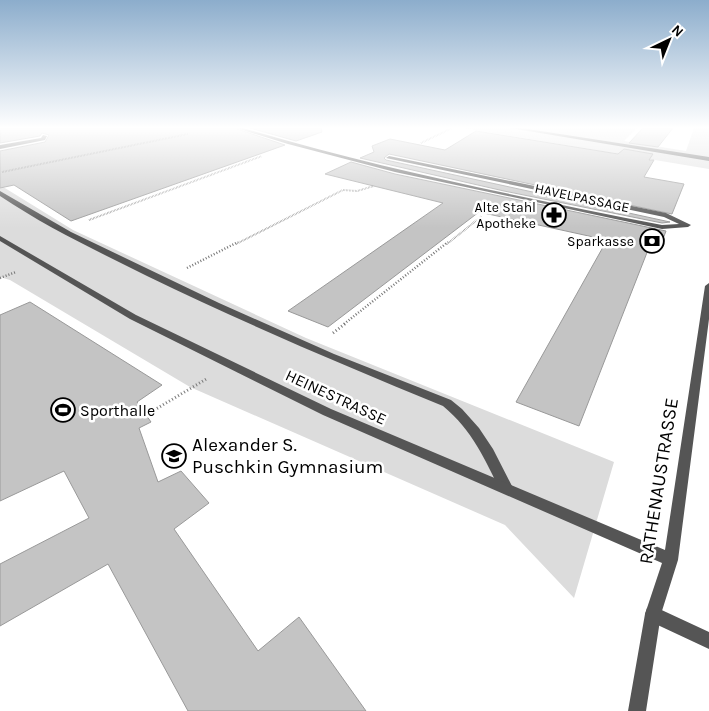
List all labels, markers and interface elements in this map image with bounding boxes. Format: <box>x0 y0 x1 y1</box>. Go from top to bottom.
north arrow <box>644 15 694 65</box>
text: N <box>668 21 687 41</box>
street label: HAVELPASSAGE <box>533 180 631 216</box>
place label: Alte Stahl Apotheke <box>474 199 536 232</box>
pharmacy icon: Alte Stahl Apotheke <box>541 202 567 228</box>
bank icon: Sparkasse <box>639 228 665 254</box>
place label: Sparkasse <box>567 233 634 250</box>
street label: HEINESTRASSE <box>283 365 389 429</box>
street label: RATHENAUSTRASSE <box>635 396 683 566</box>
sports icon: Sporthalle <box>50 397 76 423</box>
place label: Sporthalle <box>80 401 155 420</box>
place label: Alexander S. Puschkin Gymnasium <box>192 434 383 478</box>
school or university icon: Alexander S. Puschkin Gymnasium <box>161 443 187 469</box>

